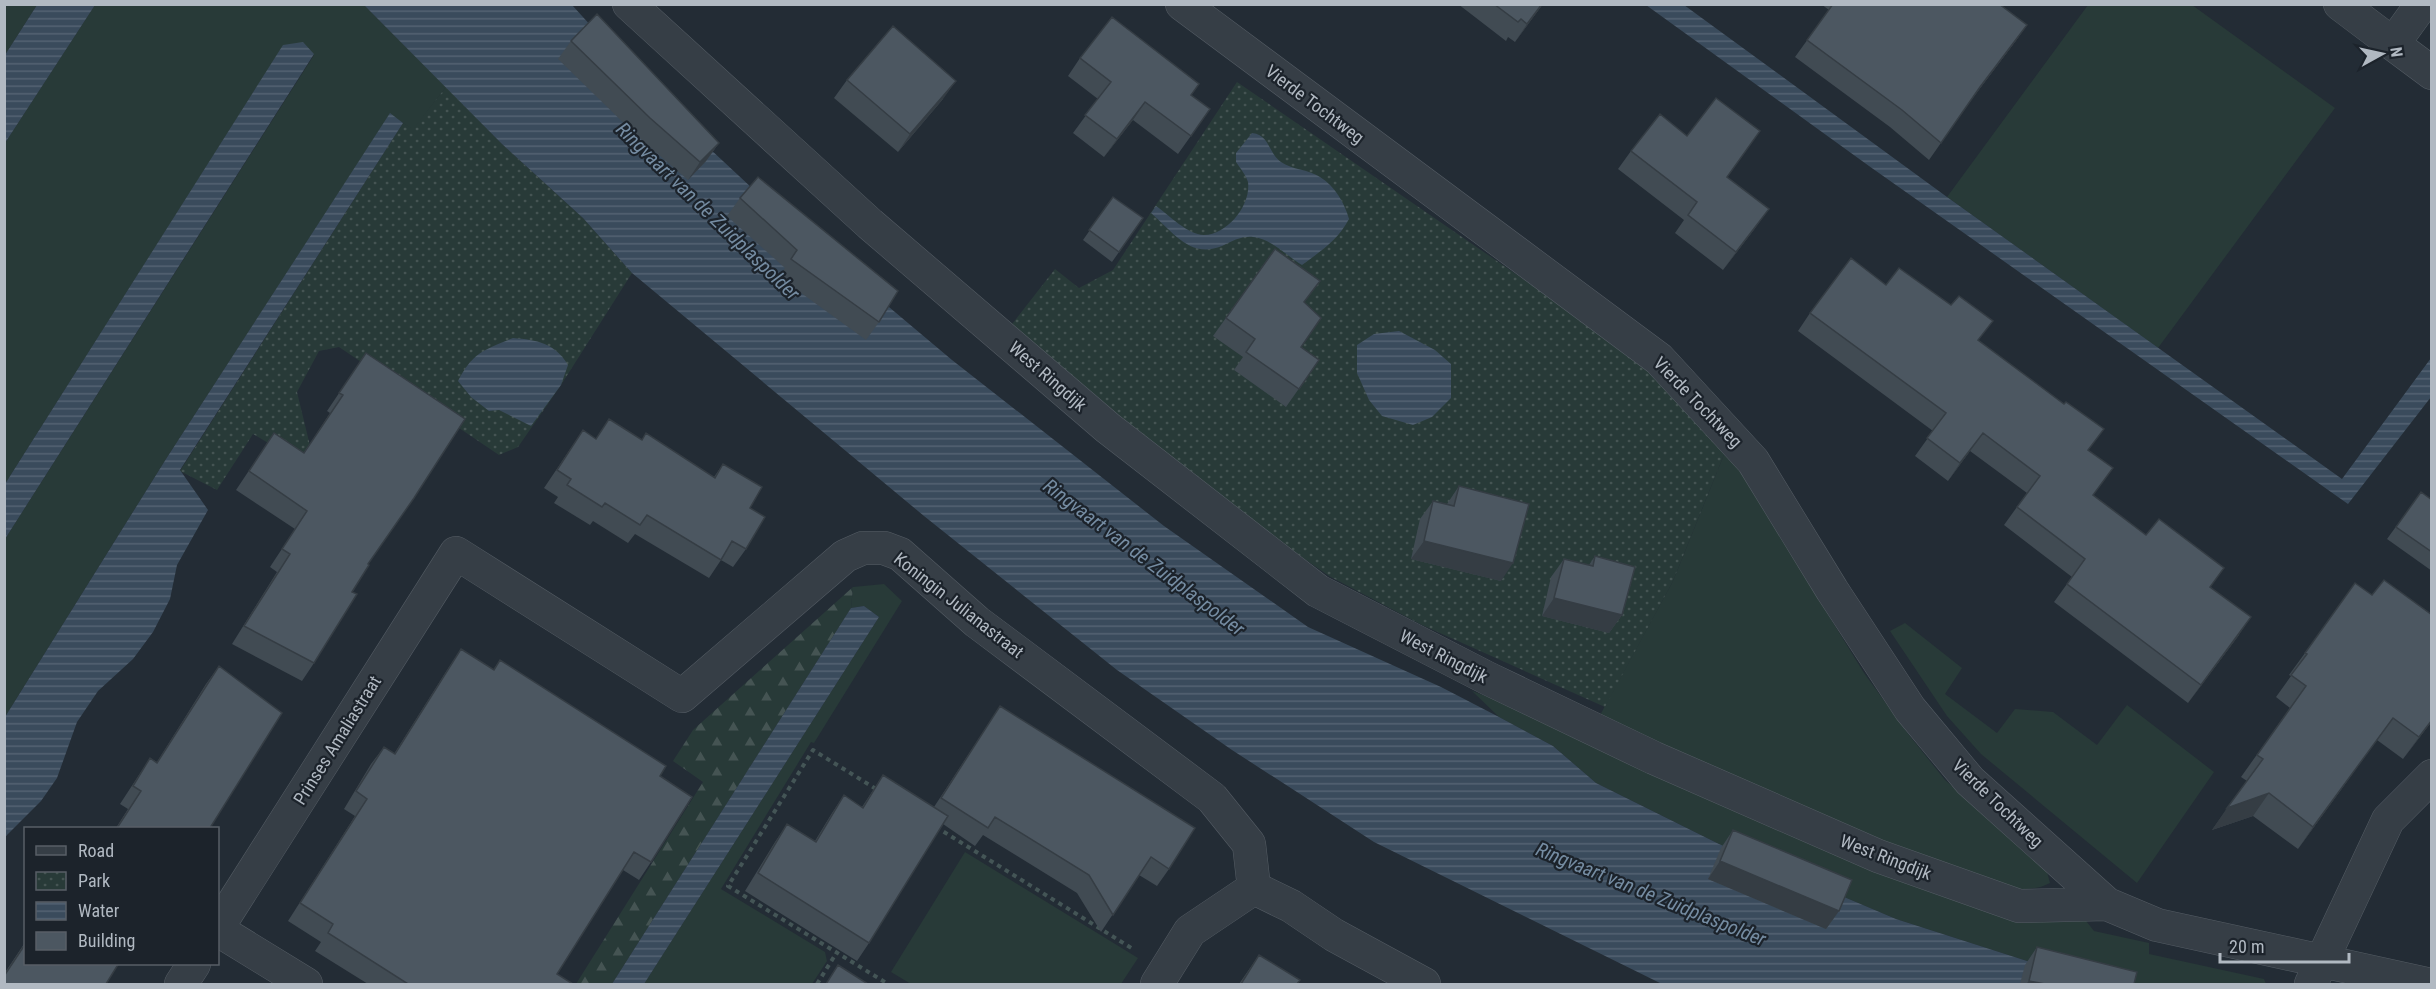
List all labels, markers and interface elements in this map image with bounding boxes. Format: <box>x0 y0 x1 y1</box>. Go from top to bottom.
north arrow <box>2352 24 2412 84</box>
text: N <box>2386 46 2406 58</box>
street label: Vierde Tochtweg <box>1262 60 1368 148</box>
water label: Ringvaart van de Zuidplaspolder <box>611 117 806 306</box>
street label: West Ringdijk <box>1005 337 1091 415</box>
street label: Vierde Tochtweg <box>1649 352 1747 452</box>
water label: Ringvaart van de Zuidplaspolder <box>1039 473 1250 641</box>
street label: Koningin Julianastraat <box>890 548 1028 662</box>
street label: West Ringdijk <box>1396 625 1492 687</box>
street label: Prinses Amaliastraat <box>289 672 385 808</box>
street label: Vierde Tochtweg <box>1948 754 2048 852</box>
legend <box>24 827 219 965</box>
street label: West Ringdijk <box>1837 830 1935 884</box>
water label: Ringvaart van de Zuidplaspolder <box>1533 837 1770 952</box>
text: Road <box>78 840 114 861</box>
text: Park <box>78 870 110 891</box>
text: Water <box>78 900 120 921</box>
scale bar <box>2220 926 2349 964</box>
text: Building <box>78 930 135 951</box>
text: 20 m <box>2229 936 2264 957</box>

